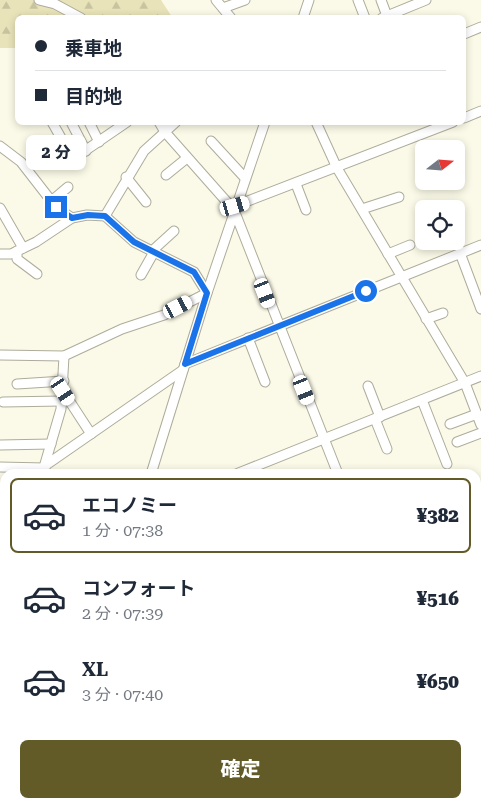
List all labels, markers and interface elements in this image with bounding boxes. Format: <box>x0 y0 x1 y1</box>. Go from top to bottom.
text: 乗車地 <box>65 37 122 60</box>
text: 目的地 <box>65 85 122 108</box>
callout: 2 分 <box>26 134 86 170</box>
north arrow <box>415 140 465 190</box>
map controls <box>415 140 465 250</box>
text: 2 分 <box>41 143 71 162</box>
car <box>218 195 251 217</box>
route end <box>45 196 67 218</box>
button: locate <box>415 200 465 250</box>
car <box>252 276 277 310</box>
route start <box>355 280 377 302</box>
car <box>161 294 194 320</box>
car <box>291 373 316 407</box>
car <box>48 374 77 408</box>
icon: car <box>22 493 67 538</box>
text: エコノミー <box>82 494 177 517</box>
text: ¥382 <box>416 504 459 527</box>
text: 1 分 · 07:38 <box>82 521 163 540</box>
icon: car <box>22 576 67 621</box>
text: コンフォート <box>82 577 195 600</box>
text: ¥516 <box>416 587 459 610</box>
text: 2 分 · 07:39 <box>82 604 163 623</box>
text: XL <box>82 658 108 681</box>
icon: car <box>22 659 67 704</box>
text: ¥650 <box>416 670 459 693</box>
text: 3 分 · 07:40 <box>82 685 163 704</box>
button: 確定 <box>20 740 461 798</box>

